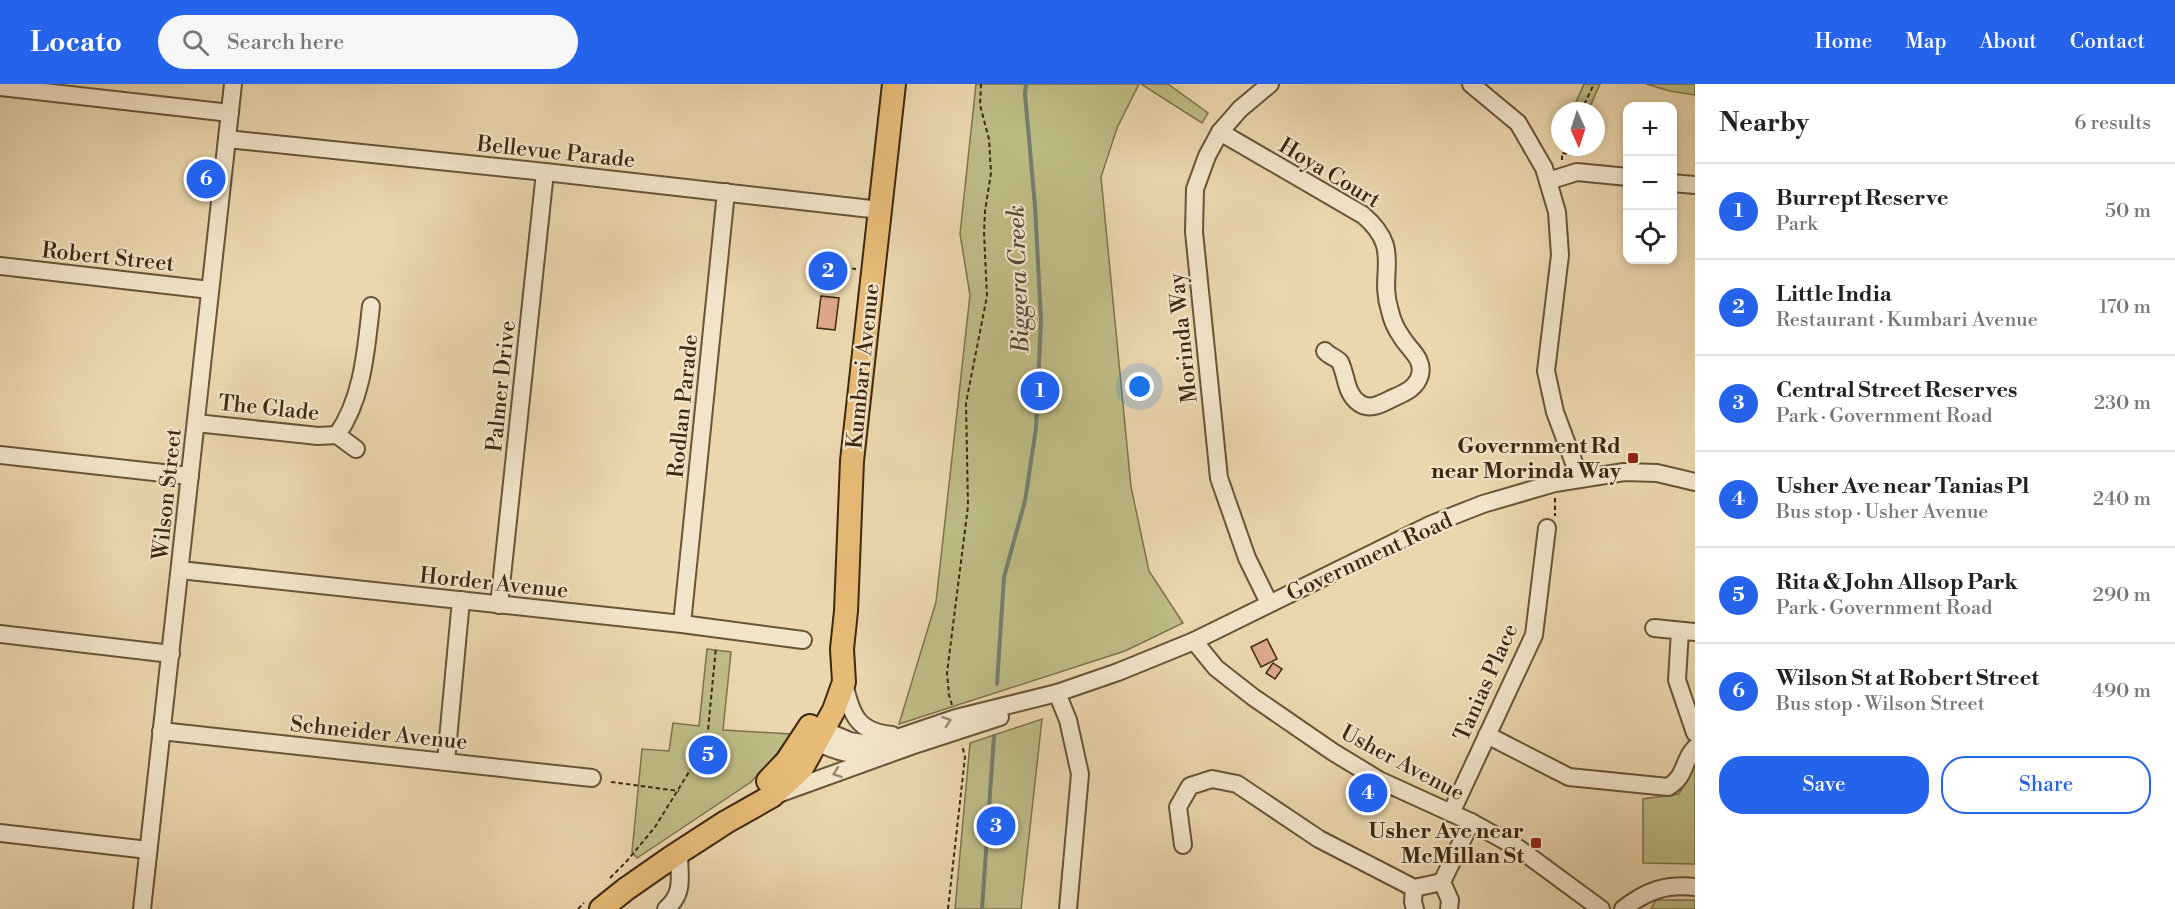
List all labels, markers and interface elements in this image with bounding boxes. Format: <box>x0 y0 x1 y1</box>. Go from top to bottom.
search box <box>158 15 578 69</box>
text: Locato <box>30 25 122 60</box>
icon: search <box>179 26 212 59</box>
text: Search here <box>227 29 344 56</box>
text: Home <box>1815 29 1872 55</box>
text: Map <box>1905 29 1947 55</box>
text: About <box>1980 29 2037 55</box>
text: Contact <box>2070 29 2145 55</box>
north arrow <box>1551 102 1605 156</box>
map controls <box>1623 102 1677 264</box>
button: + <box>1623 102 1677 156</box>
text: Nearby <box>1719 107 1809 139</box>
text: 6 results <box>2074 111 2151 136</box>
street label: Bellevue Parade <box>474 131 636 174</box>
street label: Hoya Court <box>1274 132 1385 214</box>
pin: 6 <box>186 156 226 202</box>
button: − <box>1623 156 1677 210</box>
text: Burrept Reserve <box>1776 185 1949 212</box>
text: 1 <box>1734 199 1743 224</box>
text: 50 m <box>2105 199 2151 224</box>
water label: Biggera Creek <box>1001 205 1037 354</box>
button: locate <box>1623 210 1677 264</box>
text: Park <box>1776 212 1818 237</box>
street label: Robert Street <box>40 237 176 278</box>
pin: 2 <box>808 248 848 294</box>
street label: Morinda Way <box>1163 271 1204 404</box>
text: Little India <box>1776 281 1892 308</box>
street label: Kumbari Avenue <box>841 282 886 450</box>
text: 2 <box>1732 295 1745 320</box>
text: 170 m <box>2099 295 2151 320</box>
text: Restaurant · Kumbari Avenue <box>1776 308 2038 333</box>
street label: Palmer Drive <box>481 319 522 453</box>
street label: Rodlan Parade <box>663 333 704 479</box>
pin: 1 <box>1020 368 1060 414</box>
your location <box>1125 372 1154 401</box>
text: Central Street Reserves <box>1776 377 2018 404</box>
street label: The Glade <box>217 390 321 427</box>
text: 3 <box>1732 391 1745 416</box>
text: 230 m <box>2094 391 2151 416</box>
text: Park · Government Road <box>1776 404 1992 429</box>
street label: Wilson Street <box>147 427 188 562</box>
place label: Government Rd near Morinda Way <box>1431 433 1622 485</box>
marker: Government Rd near Morinda Way <box>1626 451 1640 465</box>
text: Usher Ave near Tanias Pl <box>1776 473 2029 500</box>
text: 4 <box>1732 487 1745 512</box>
text: 240 m <box>2093 487 2151 512</box>
text: Bus stop · Usher Avenue <box>1776 500 1988 525</box>
street label: Government Road <box>1283 507 1457 608</box>
street label: Horder Avenue <box>418 562 570 605</box>
text: Rita & John Allsop Park <box>1776 569 2018 596</box>
text: 5 <box>1732 583 1745 608</box>
text: 290 m <box>2093 583 2151 608</box>
text: Park · Government Road <box>1776 596 1992 621</box>
street label: Tanias Place <box>1448 620 1524 746</box>
text: Wilson St at Robert Street <box>1776 665 2039 692</box>
text: 6 <box>1732 679 1745 704</box>
text: 490 m <box>2092 679 2151 704</box>
text: Bus stop · Wilson Street <box>1776 692 1985 717</box>
street label: Schneider Avenue <box>289 711 469 756</box>
one-way arrow <box>941 715 952 728</box>
street label: Usher Avenue <box>1336 719 1469 807</box>
pin: 5 <box>688 732 728 778</box>
button: Save <box>1719 756 1929 814</box>
button: Share <box>1941 756 2151 814</box>
one-way arrow <box>832 766 843 778</box>
pin: 4 <box>1348 770 1388 816</box>
pin: 3 <box>976 804 1016 848</box>
place label: Usher Ave near McMillan St <box>1369 818 1524 870</box>
marker: Usher Ave near McMillan St <box>1529 836 1543 850</box>

